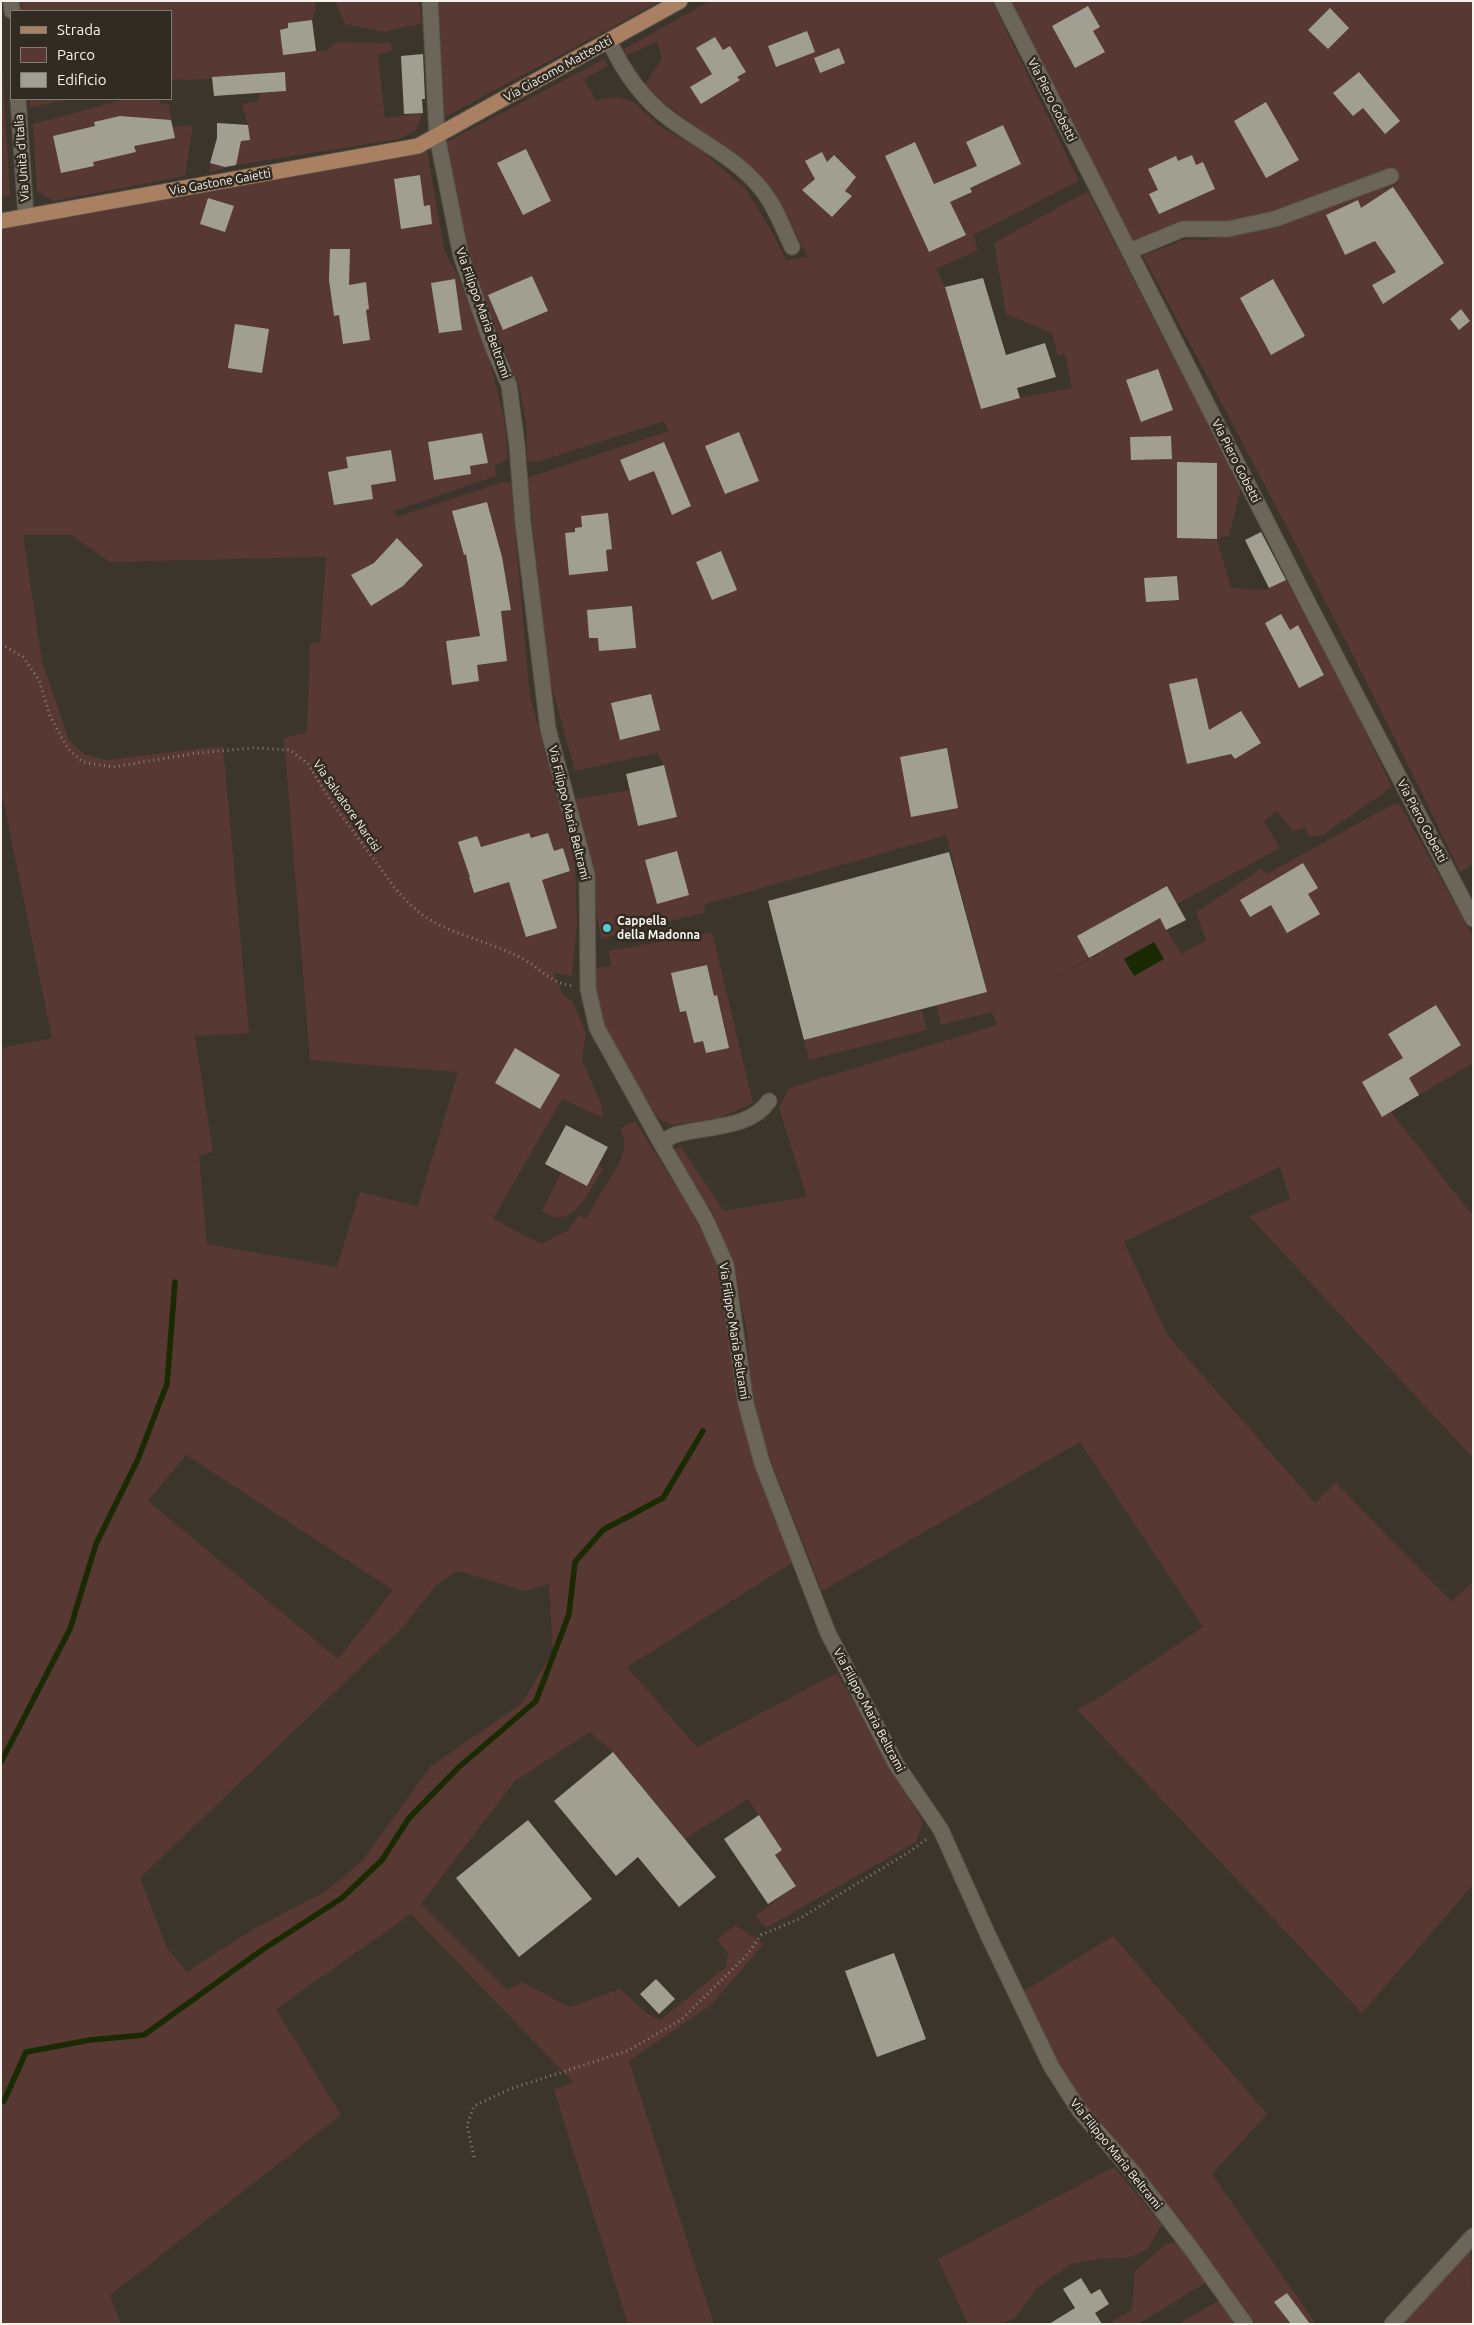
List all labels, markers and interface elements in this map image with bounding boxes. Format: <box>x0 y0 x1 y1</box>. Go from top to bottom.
legend <box>10 10 172 100</box>
text: Strada <box>57 21 101 38</box>
street label: Via Giacomo Matteotti <box>501 33 615 105</box>
text: Parco <box>57 46 95 63</box>
street label: Via Piero Gobetti <box>1025 56 1079 144</box>
text: Edificio <box>57 71 106 88</box>
street label: Via Unità d'Italia <box>12 114 32 202</box>
street label: Via Gastone Gaietti <box>168 166 272 198</box>
street label: Via Filippo Maria Beltrami <box>453 246 513 380</box>
street label: Via Piero Gobetti <box>1209 417 1263 505</box>
street label: Via Filippo Maria Beltrami <box>545 744 593 882</box>
street label: Via Salvatore Narcisi <box>310 757 384 855</box>
street label: Via Piero Gobetti <box>1394 777 1450 865</box>
place label: Cappella della Madonna <box>617 914 700 942</box>
marker: Cappella della Madonna <box>601 922 613 934</box>
street label: Via Filippo Maria Beltrami <box>716 1262 752 1400</box>
street label: Via Filippo Maria Beltrami <box>830 1646 908 1774</box>
street label: Via Filippo Maria Beltrami <box>1067 2096 1165 2212</box>

